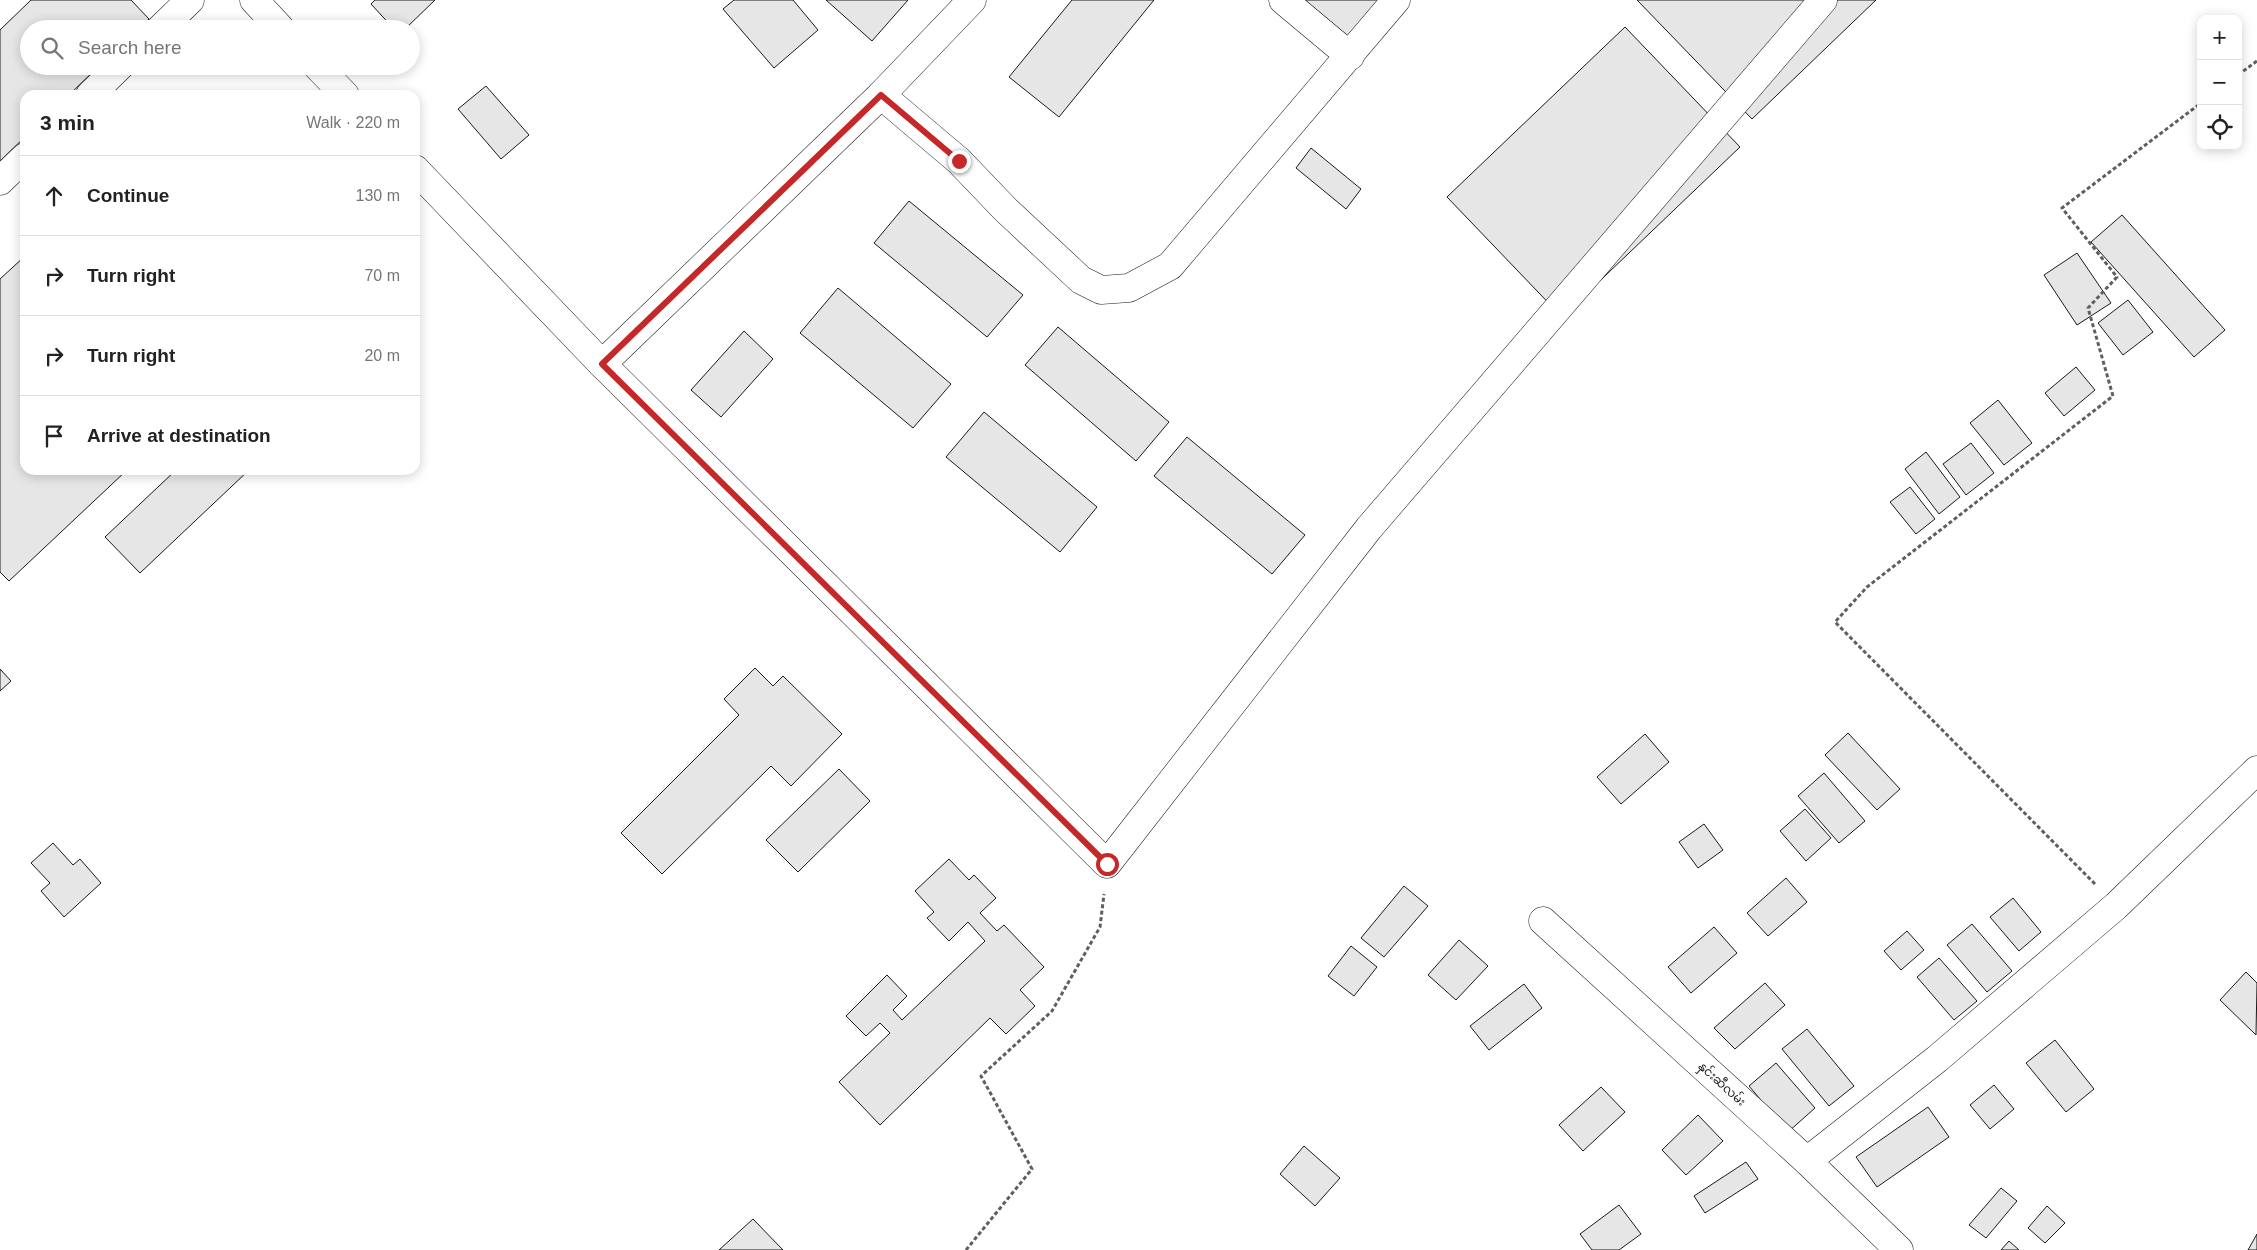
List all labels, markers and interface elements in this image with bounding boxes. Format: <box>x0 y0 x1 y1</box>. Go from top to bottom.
map controls <box>2197 15 2242 150</box>
button: + <box>2197 15 2242 60</box>
search box <box>20 20 420 75</box>
icon: search <box>38 34 66 62</box>
text: Search here <box>78 37 182 58</box>
button: − <box>2197 60 2242 105</box>
button: locate <box>2197 105 2242 150</box>
text: 3 min <box>40 111 95 134</box>
text: Walk · 220 m <box>306 114 400 131</box>
route end <box>948 150 971 173</box>
icon: ahead <box>40 182 68 210</box>
text: Continue <box>87 185 169 206</box>
text: 130 m <box>356 187 400 204</box>
icon: right <box>40 262 68 290</box>
text: Turn right <box>87 265 175 286</box>
text: 70 m <box>364 267 400 284</box>
icon: right <box>40 342 68 370</box>
text: Turn right <box>87 345 175 366</box>
text: 20 m <box>364 347 400 364</box>
icon: arrive <box>40 422 68 450</box>
text: Arrive at destination <box>87 425 271 446</box>
route start <box>1096 853 1119 876</box>
street label: နှင်းဆီလမ်း <box>1693 1058 1750 1111</box>

